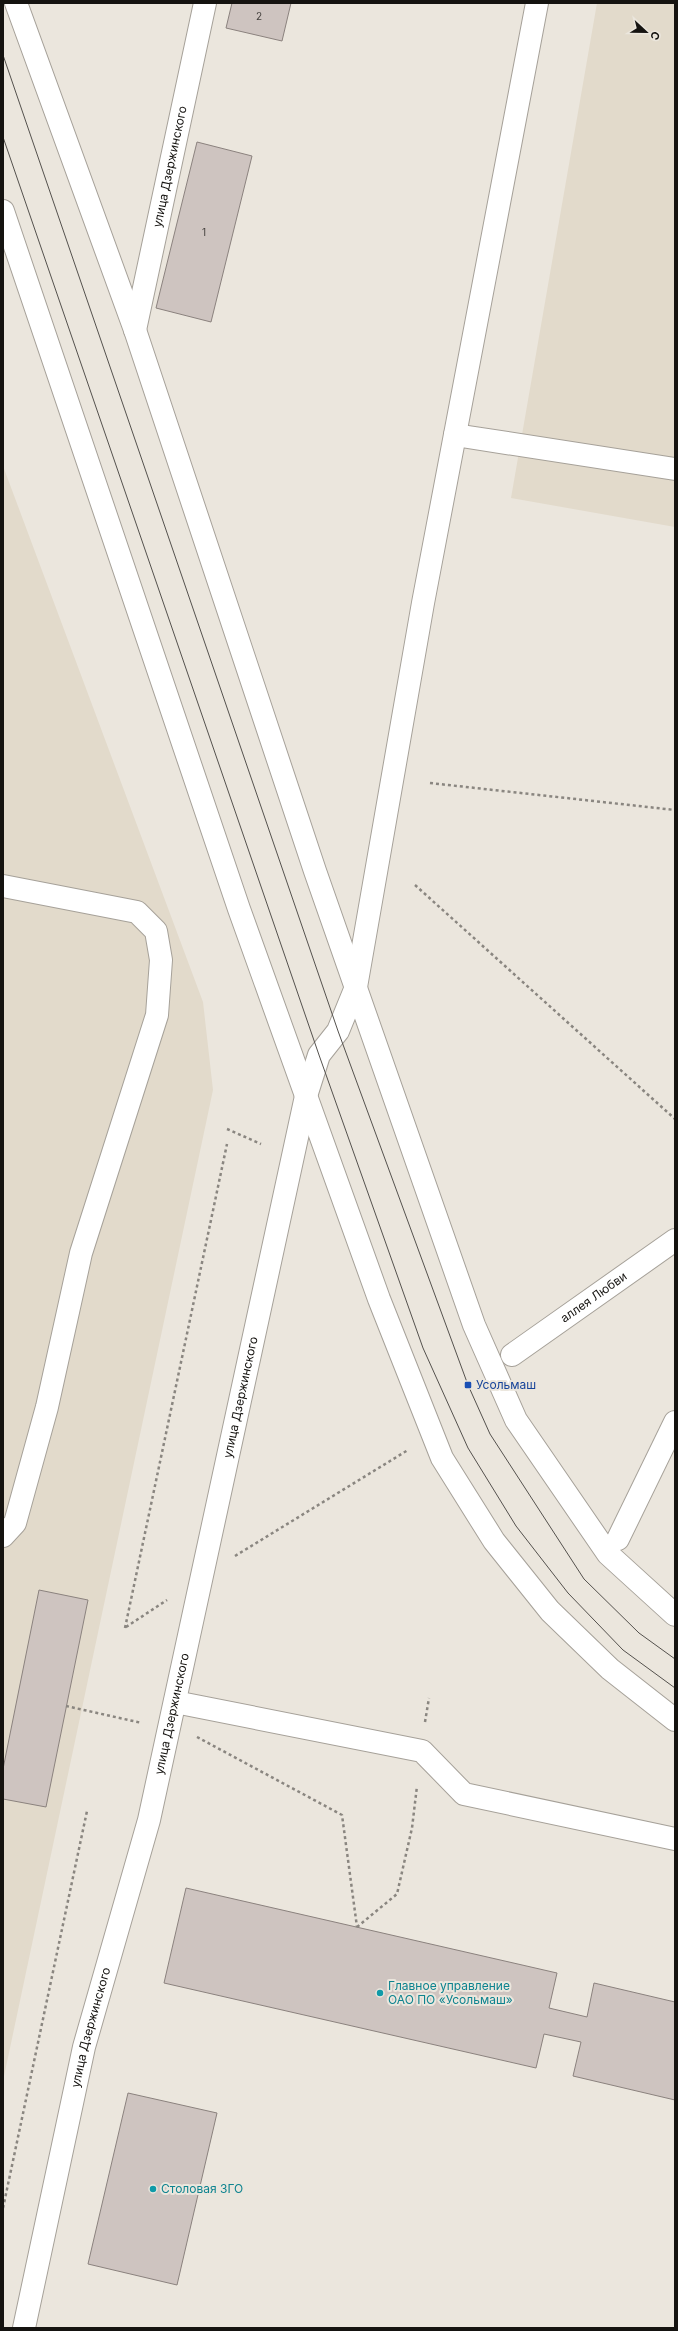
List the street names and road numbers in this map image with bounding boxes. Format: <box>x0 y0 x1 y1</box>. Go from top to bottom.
street label: улица Дзержинского <box>149 104 190 229</box>
street label: аллея Любви <box>557 1268 629 1325</box>
street label: улица Дзержинского <box>220 1335 261 1459</box>
street label: улица Дзержинского <box>151 1652 192 1776</box>
street label: улица Дзержинского <box>68 1965 113 2089</box>

